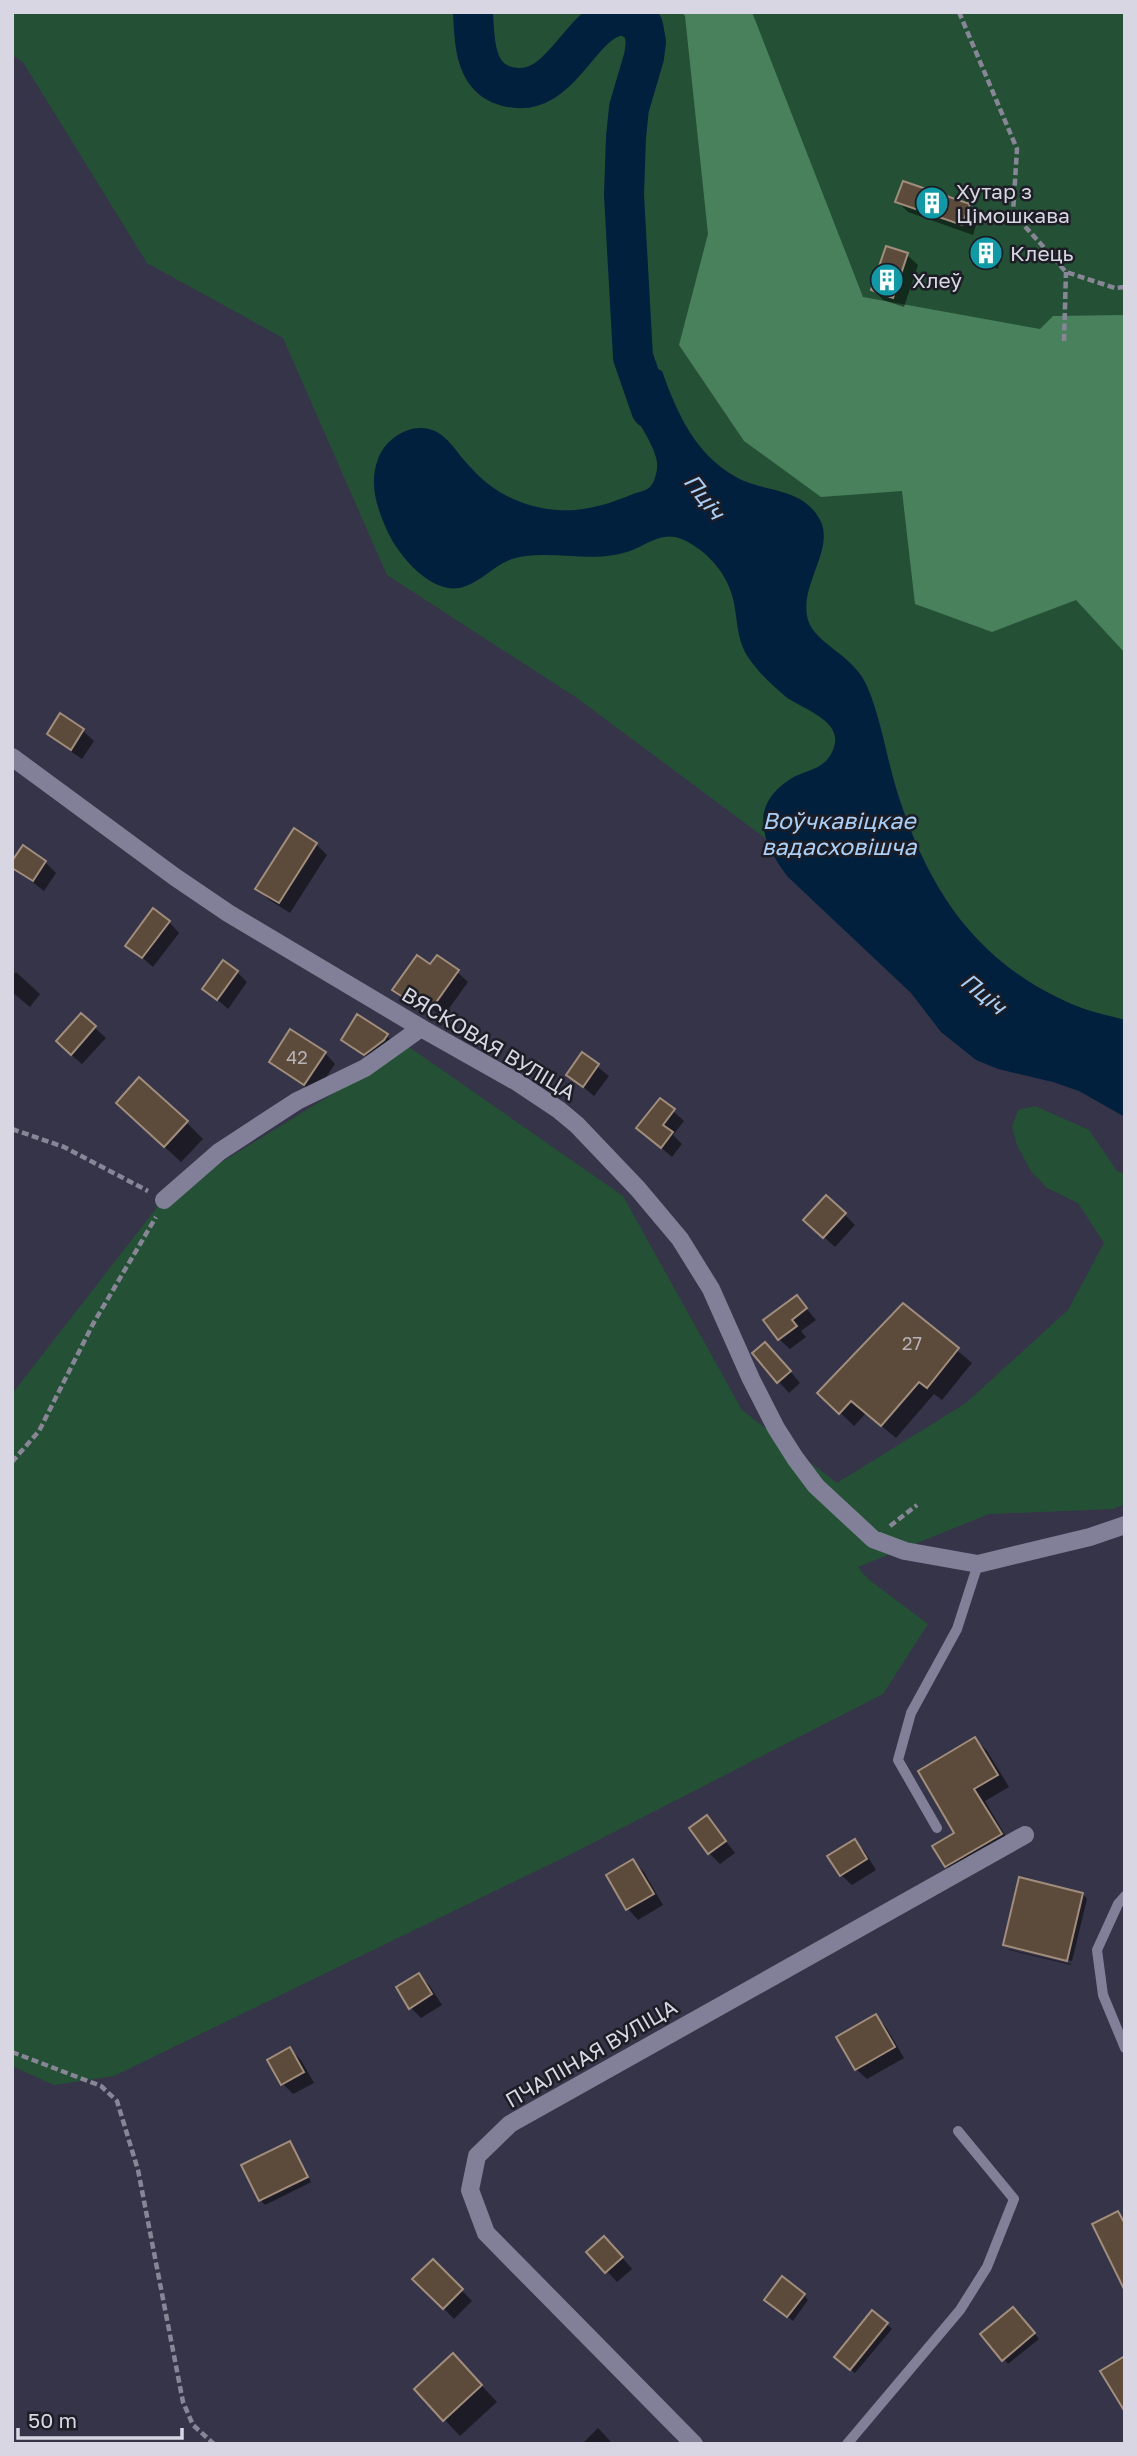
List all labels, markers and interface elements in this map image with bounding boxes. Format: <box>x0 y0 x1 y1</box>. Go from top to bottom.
place label: Хутар з Цімошкава <box>956 178 1070 228</box>
building icon: Хутар з Цімошкава <box>913 184 951 222</box>
building icon: Клець <box>967 234 1005 272</box>
place label: Клець <box>1010 240 1074 266</box>
building icon: Хлеў <box>868 261 906 299</box>
place label: Хлеў <box>912 267 962 293</box>
water label: Пціч <box>678 468 732 525</box>
water label: Воўчкавіцкае вадасховішча <box>762 806 917 860</box>
water label: Пціч <box>956 966 1013 1021</box>
street label: ВЯСКОВАЯ ВУЛІЦА <box>397 981 581 1105</box>
house number: 42 <box>286 1046 308 1068</box>
house number: 27 <box>902 1332 922 1354</box>
street label: ПЧАЛІНАЯ ВУЛІЦА <box>500 1993 682 2113</box>
scale bar <box>18 2396 182 2440</box>
text: 50 m <box>28 2407 77 2433</box>

